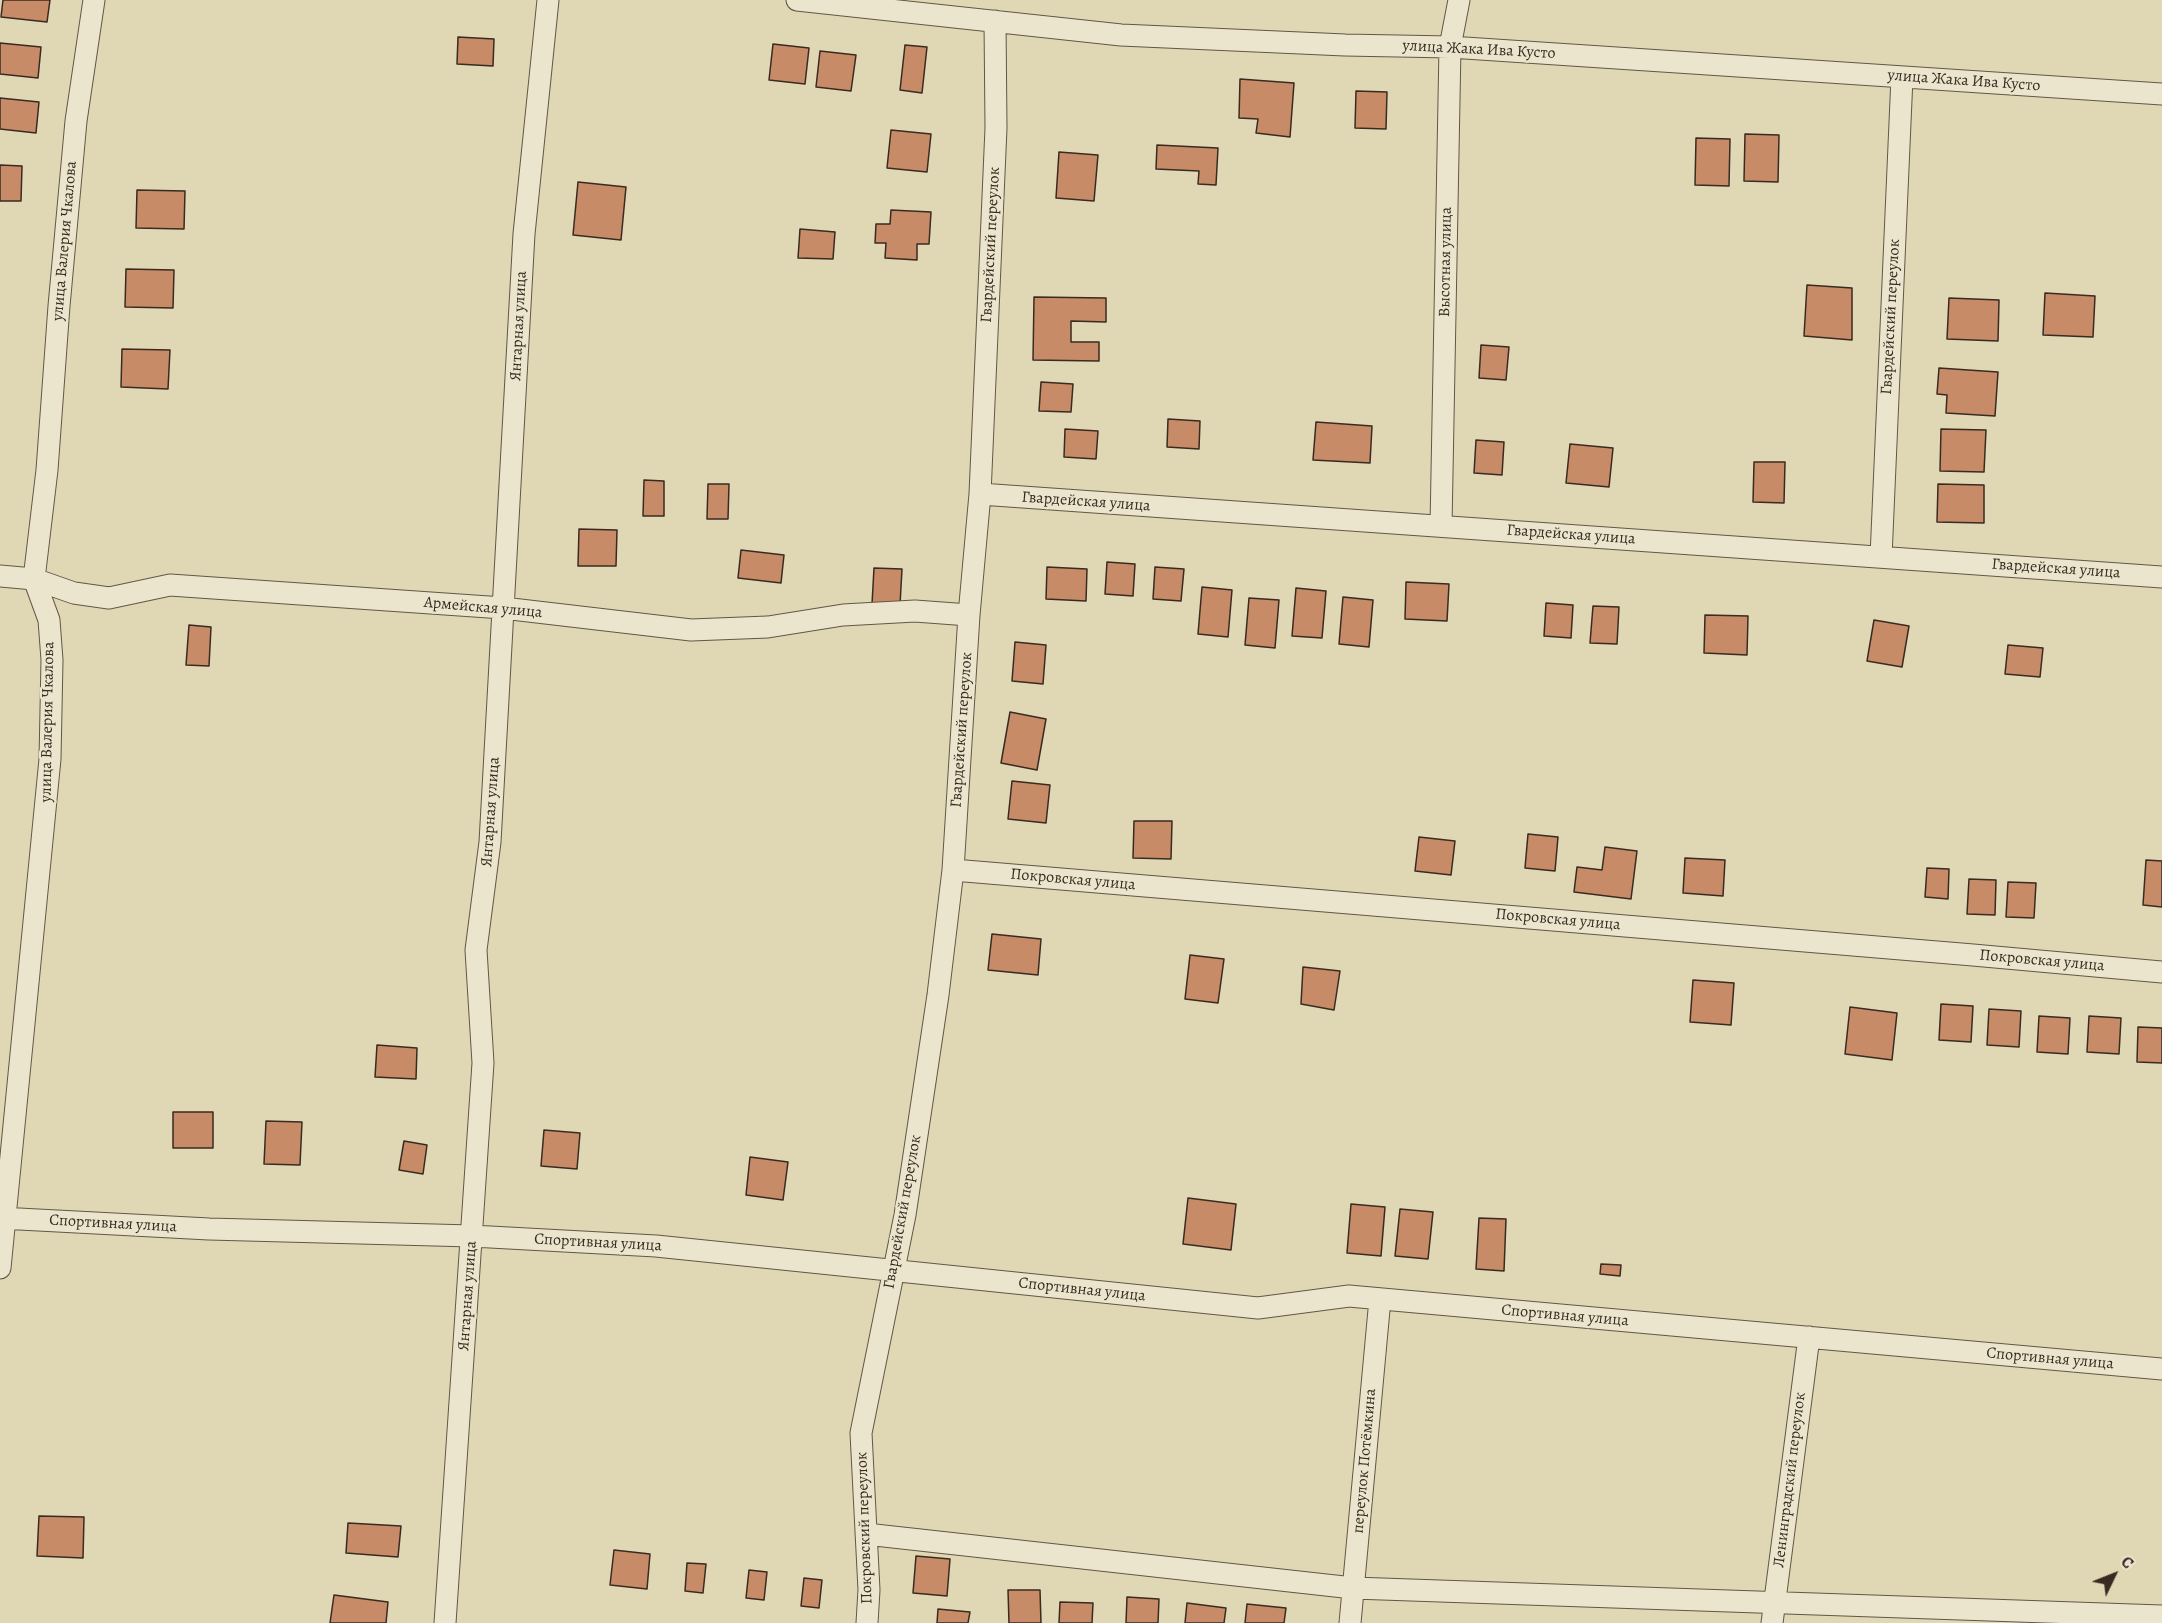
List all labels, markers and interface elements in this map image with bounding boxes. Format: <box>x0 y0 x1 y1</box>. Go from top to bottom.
street label: улица Жака Ива Кусто <box>1402 36 1556 64</box>
street label: улица Жака Ива Кусто <box>1887 66 2041 96</box>
street label: улица Валерия Чкалова <box>48 160 82 322</box>
street label: Гвардейский переулок <box>977 167 1005 323</box>
street label: Высотная улица <box>1435 207 1457 317</box>
street label: Гвардейский переулок <box>1877 239 1905 395</box>
street label: Янтарная улица <box>507 270 531 382</box>
street label: Гвардейская улица <box>1021 488 1151 516</box>
street label: Гвардейская улица <box>1506 521 1636 549</box>
street label: Гвардейская улица <box>1991 555 2121 583</box>
street label: Армейская улица <box>423 593 543 623</box>
street label: улица Валерия Чкалова <box>37 642 59 802</box>
street label: Гвардейский переулок <box>947 652 977 808</box>
street label: Янтарная улица <box>478 756 504 868</box>
street label: Покровская улица <box>1010 865 1136 895</box>
street label: Покровская улица <box>1495 905 1621 935</box>
street label: Покровская улица <box>1979 946 2105 976</box>
street label: Гвардейский переулок <box>880 1134 926 1290</box>
street label: Спортивная улица <box>49 1211 177 1237</box>
street label: Спортивная улица <box>534 1230 662 1256</box>
street label: Янтарная улица <box>455 1240 481 1352</box>
street label: Спортивная улица <box>1017 1274 1147 1306</box>
street label: Спортивная улица <box>1501 1301 1629 1331</box>
street label: Спортивная улица <box>1986 1344 2114 1374</box>
street label: переулок Потёмкина <box>1349 1388 1381 1534</box>
street label: Ленинградский переулок <box>1770 1391 1810 1569</box>
street label: Покровский переулок <box>853 1452 877 1604</box>
north arrow <box>2084 1545 2144 1605</box>
text: С <box>2116 1552 2139 1574</box>

